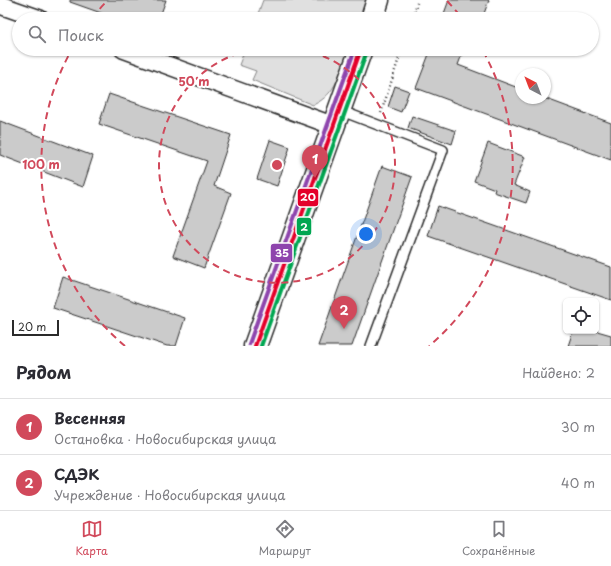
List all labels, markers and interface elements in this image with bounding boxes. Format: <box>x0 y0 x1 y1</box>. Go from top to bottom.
search box <box>12 12 599 56</box>
icon: search <box>26 23 48 45</box>
text: Поиск <box>58 23 104 46</box>
north arrow <box>515 68 551 104</box>
text: 50 m <box>178 72 210 90</box>
pin: 1 <box>302 145 328 178</box>
text: 100 m <box>22 155 60 173</box>
centre of rings <box>270 158 284 172</box>
line badge: 20 <box>297 188 319 207</box>
text: 20 <box>300 188 316 205</box>
line badge: 2 <box>296 217 312 236</box>
text: 2 <box>300 218 308 235</box>
your location <box>356 224 376 244</box>
line badge: 35 <box>270 243 293 263</box>
text: 35 <box>275 244 289 261</box>
pin: 2 <box>331 296 357 329</box>
map controls <box>563 298 599 334</box>
button: locate <box>563 298 599 334</box>
scale bar <box>12 318 59 337</box>
text: 20 m <box>18 318 46 335</box>
text: Рядом <box>16 359 71 385</box>
text: Найдено: 2 <box>522 363 595 382</box>
text: Весенняя <box>54 406 126 429</box>
text: 1 <box>26 417 32 436</box>
text: 30 m <box>561 417 595 436</box>
text: Остановка · Новосибирская улица <box>54 429 276 448</box>
text: СДЭК <box>54 462 99 485</box>
text: 2 <box>24 473 34 492</box>
text: 40 m <box>561 473 595 492</box>
text: Учреждение · Новосибирская улица <box>54 485 285 504</box>
tab: Карта <box>76 518 108 559</box>
tab: Маршрут <box>259 518 311 559</box>
tab: Сохранённые <box>462 518 535 559</box>

